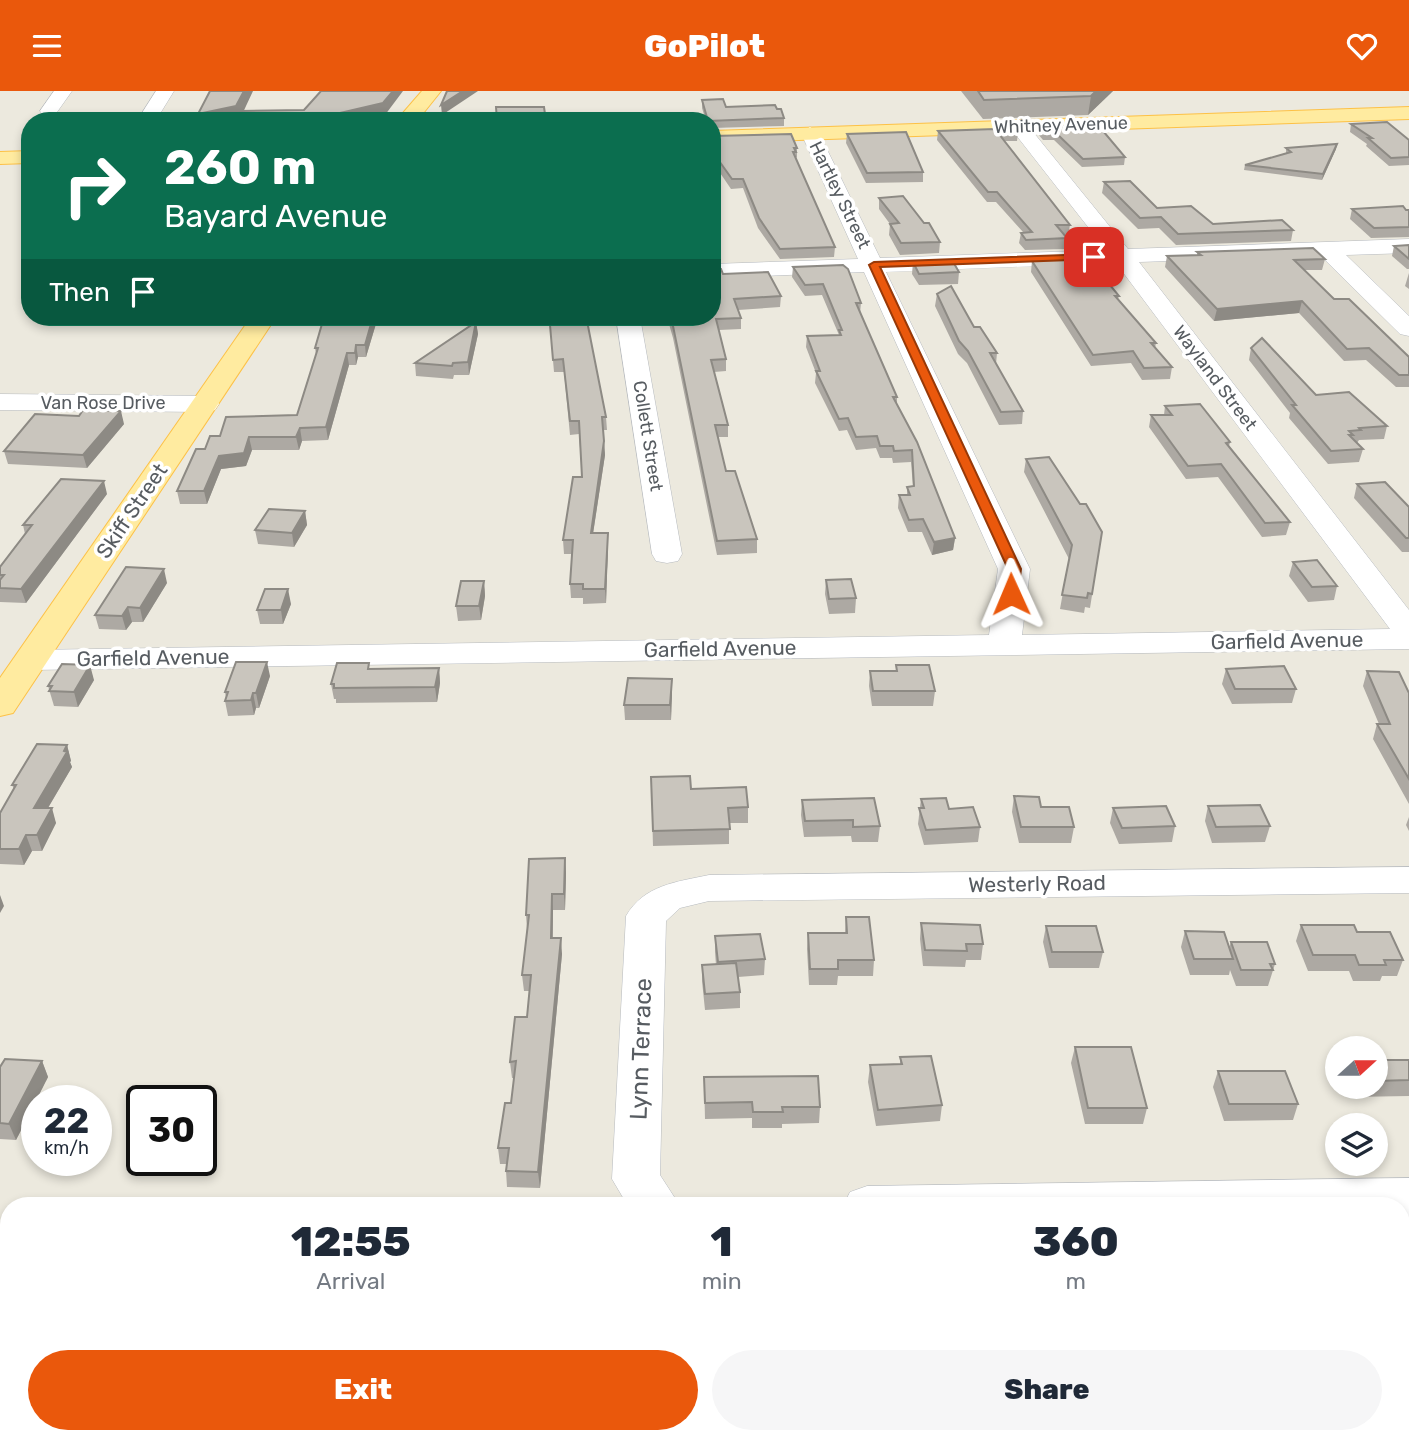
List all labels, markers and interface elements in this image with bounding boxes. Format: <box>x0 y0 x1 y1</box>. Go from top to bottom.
icon: menu <box>28 27 66 65</box>
text: GoPilot <box>644 27 765 65</box>
icon: heart <box>1343 27 1381 65</box>
street label: Whitney Avenue <box>994 112 1128 138</box>
text: 260 m <box>164 138 316 196</box>
street label: Hartley Street <box>805 138 875 252</box>
icon: right <box>49 140 140 231</box>
text: Bayard Avenue <box>164 197 387 235</box>
pin <box>1064 227 1124 287</box>
icon: arrive <box>1075 238 1113 276</box>
icon: arrive <box>124 273 162 311</box>
text: Then <box>49 277 110 308</box>
street label: Wayland Street <box>1168 321 1262 435</box>
street label: Collett Street <box>628 379 668 493</box>
street label: Van Rose Drive <box>40 392 166 414</box>
street label: Skiff Street <box>91 459 172 563</box>
position arrow <box>974 557 1048 631</box>
street label: Garfield Avenue <box>1210 627 1364 654</box>
street label: Garfield Avenue <box>643 635 797 662</box>
street label: Garfield Avenue <box>76 644 230 671</box>
street label: Westerly Road <box>968 870 1106 897</box>
street label: Lynn Terrace <box>625 978 657 1120</box>
north arrow <box>1325 1036 1388 1099</box>
map controls <box>1325 1036 1388 1176</box>
speed limit sign: 30 <box>126 1085 217 1176</box>
text: 22 <box>44 1100 89 1142</box>
button: layers <box>1325 1113 1388 1176</box>
text: km/h <box>44 1137 89 1159</box>
text: 12:55 <box>291 1217 411 1267</box>
text: 1 <box>711 1217 733 1267</box>
text: 360 <box>1033 1217 1119 1267</box>
text: Arrival <box>316 1267 385 1295</box>
text: min <box>702 1267 742 1295</box>
text: m <box>1066 1267 1086 1295</box>
button: Exit <box>28 1350 698 1430</box>
button: Share <box>712 1350 1382 1430</box>

